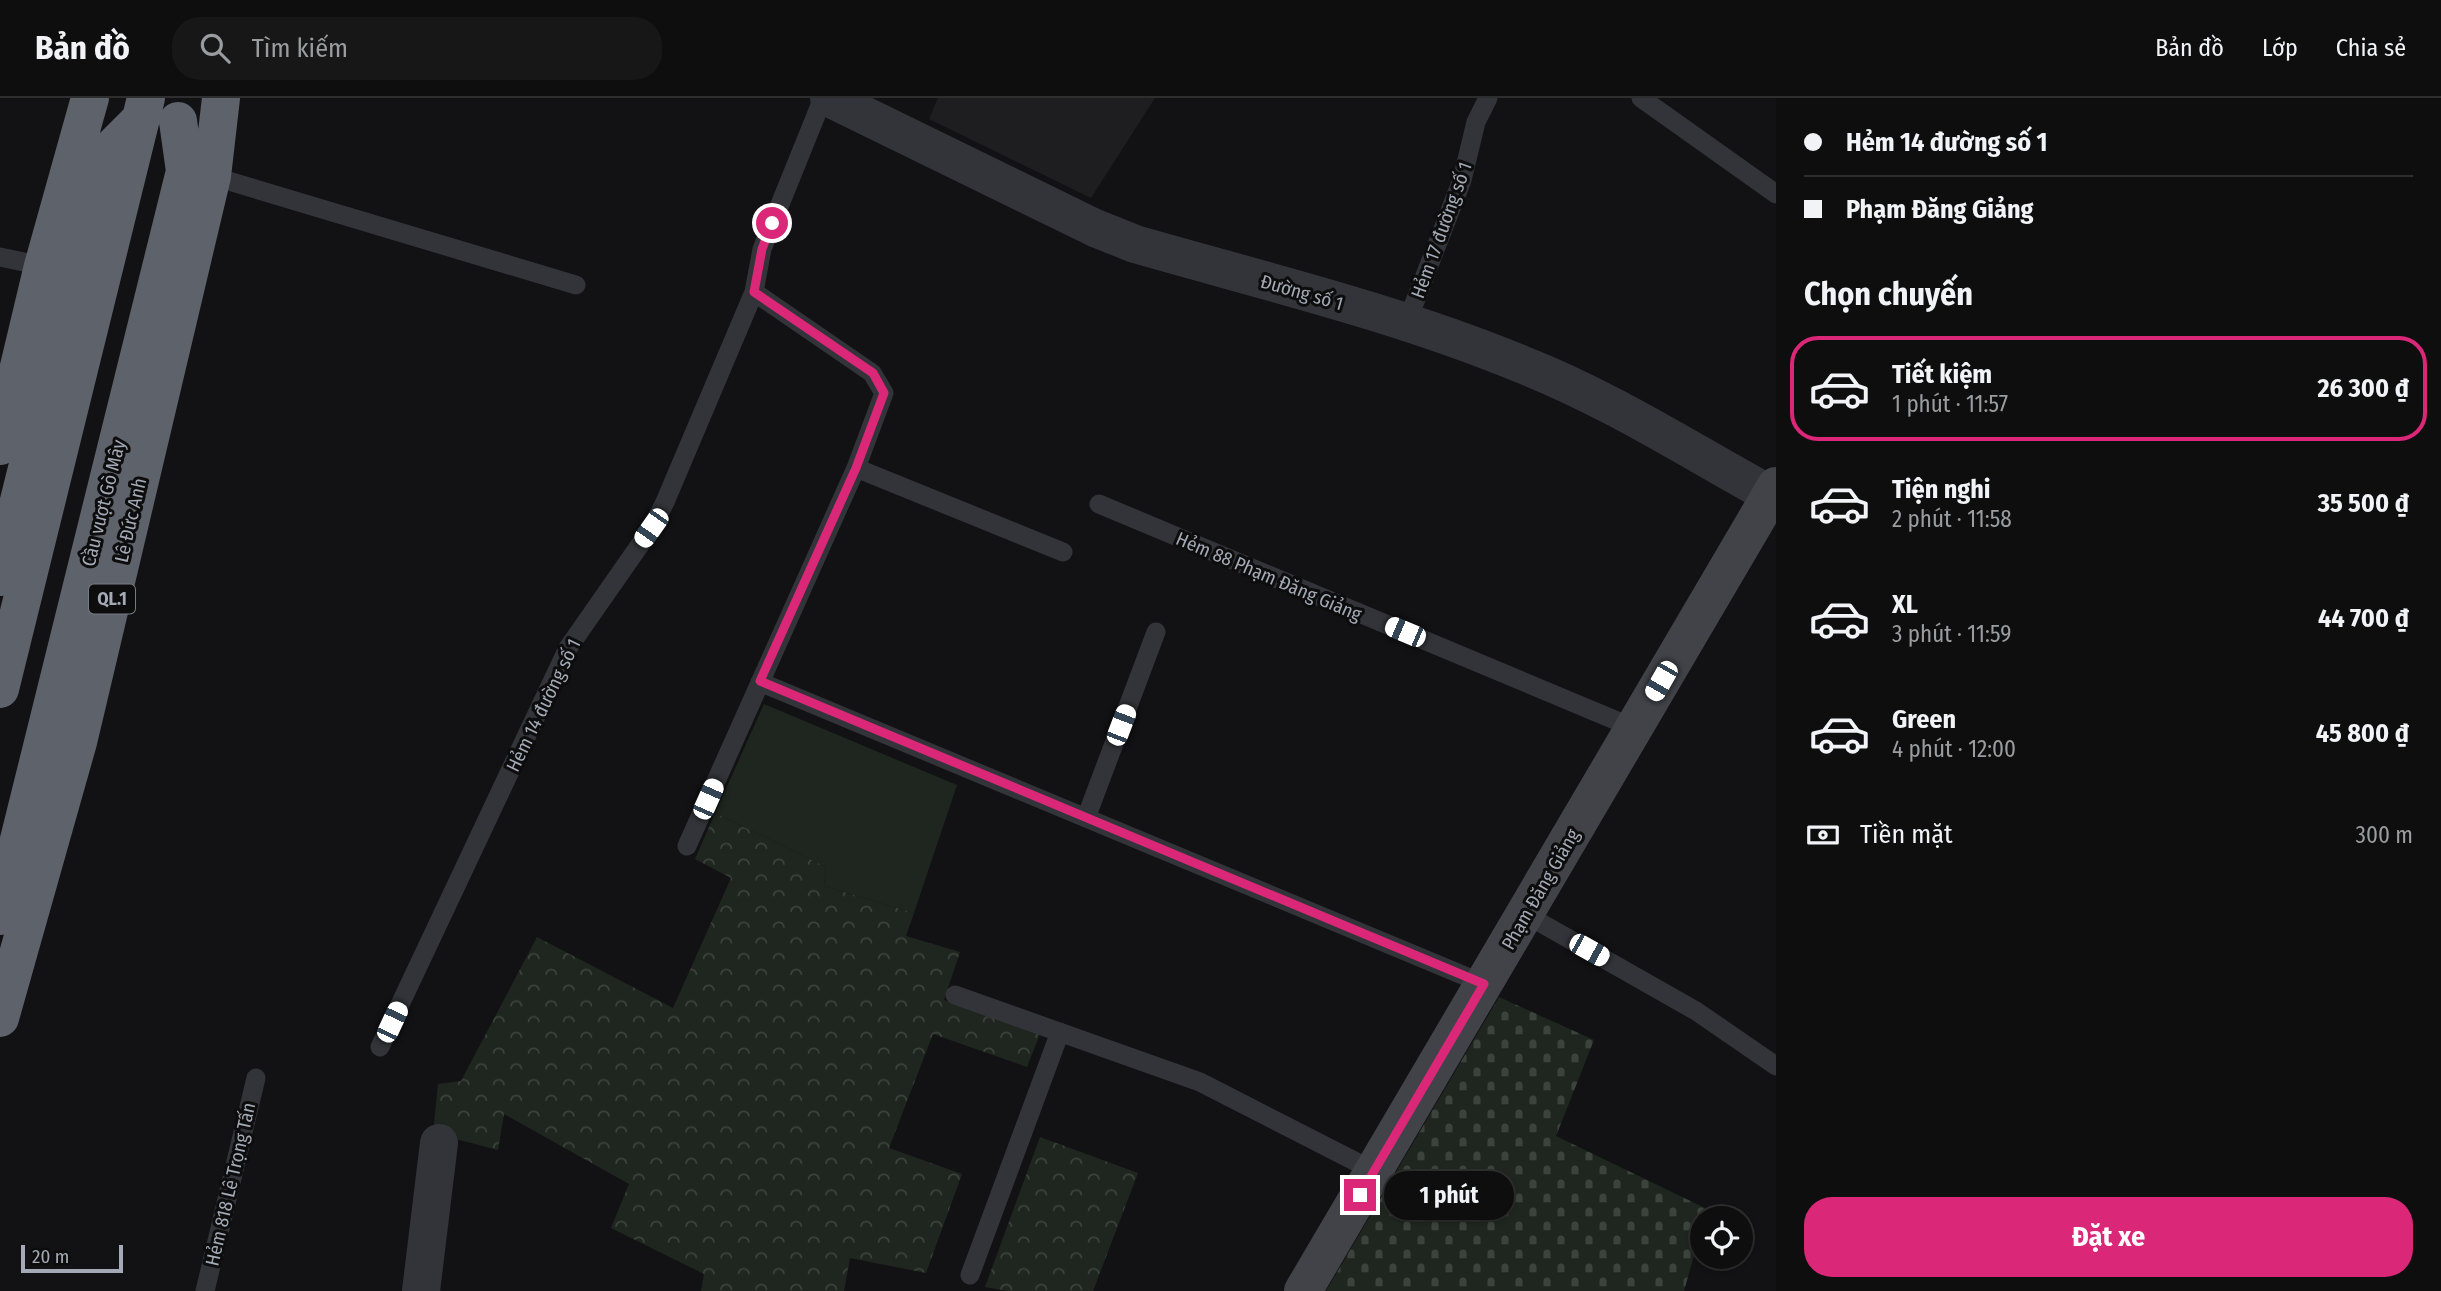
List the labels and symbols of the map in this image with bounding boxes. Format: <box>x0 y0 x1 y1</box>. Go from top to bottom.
street label: Hẻm 17 đường số 1 <box>1406 159 1477 302</box>
route start <box>756 207 788 239</box>
street label: Đường số 1 <box>1258 270 1346 315</box>
street label: Cầu vượt Gò Mây <box>77 437 130 569</box>
street label: Lê Đức Anh <box>110 476 151 565</box>
car <box>631 505 672 551</box>
street label: Hẻm 88 Phạm Đăng Giảng <box>1173 527 1365 626</box>
road number: QL.1 <box>89 584 135 614</box>
car <box>1382 614 1429 650</box>
street label: Hẻm 14 đường số 1 <box>501 635 586 775</box>
car <box>1642 658 1681 704</box>
car <box>1104 702 1139 748</box>
car <box>690 776 727 822</box>
street label: Phạm Đăng Giảng <box>1497 825 1584 954</box>
car <box>1566 931 1613 969</box>
car <box>374 999 411 1045</box>
street label: Hẻm 818 Lê Trọng Tấn <box>200 1100 260 1268</box>
callout: 1 phút <box>1384 1170 1514 1220</box>
route end <box>1344 1179 1376 1211</box>
scale bar <box>21 1242 122 1274</box>

